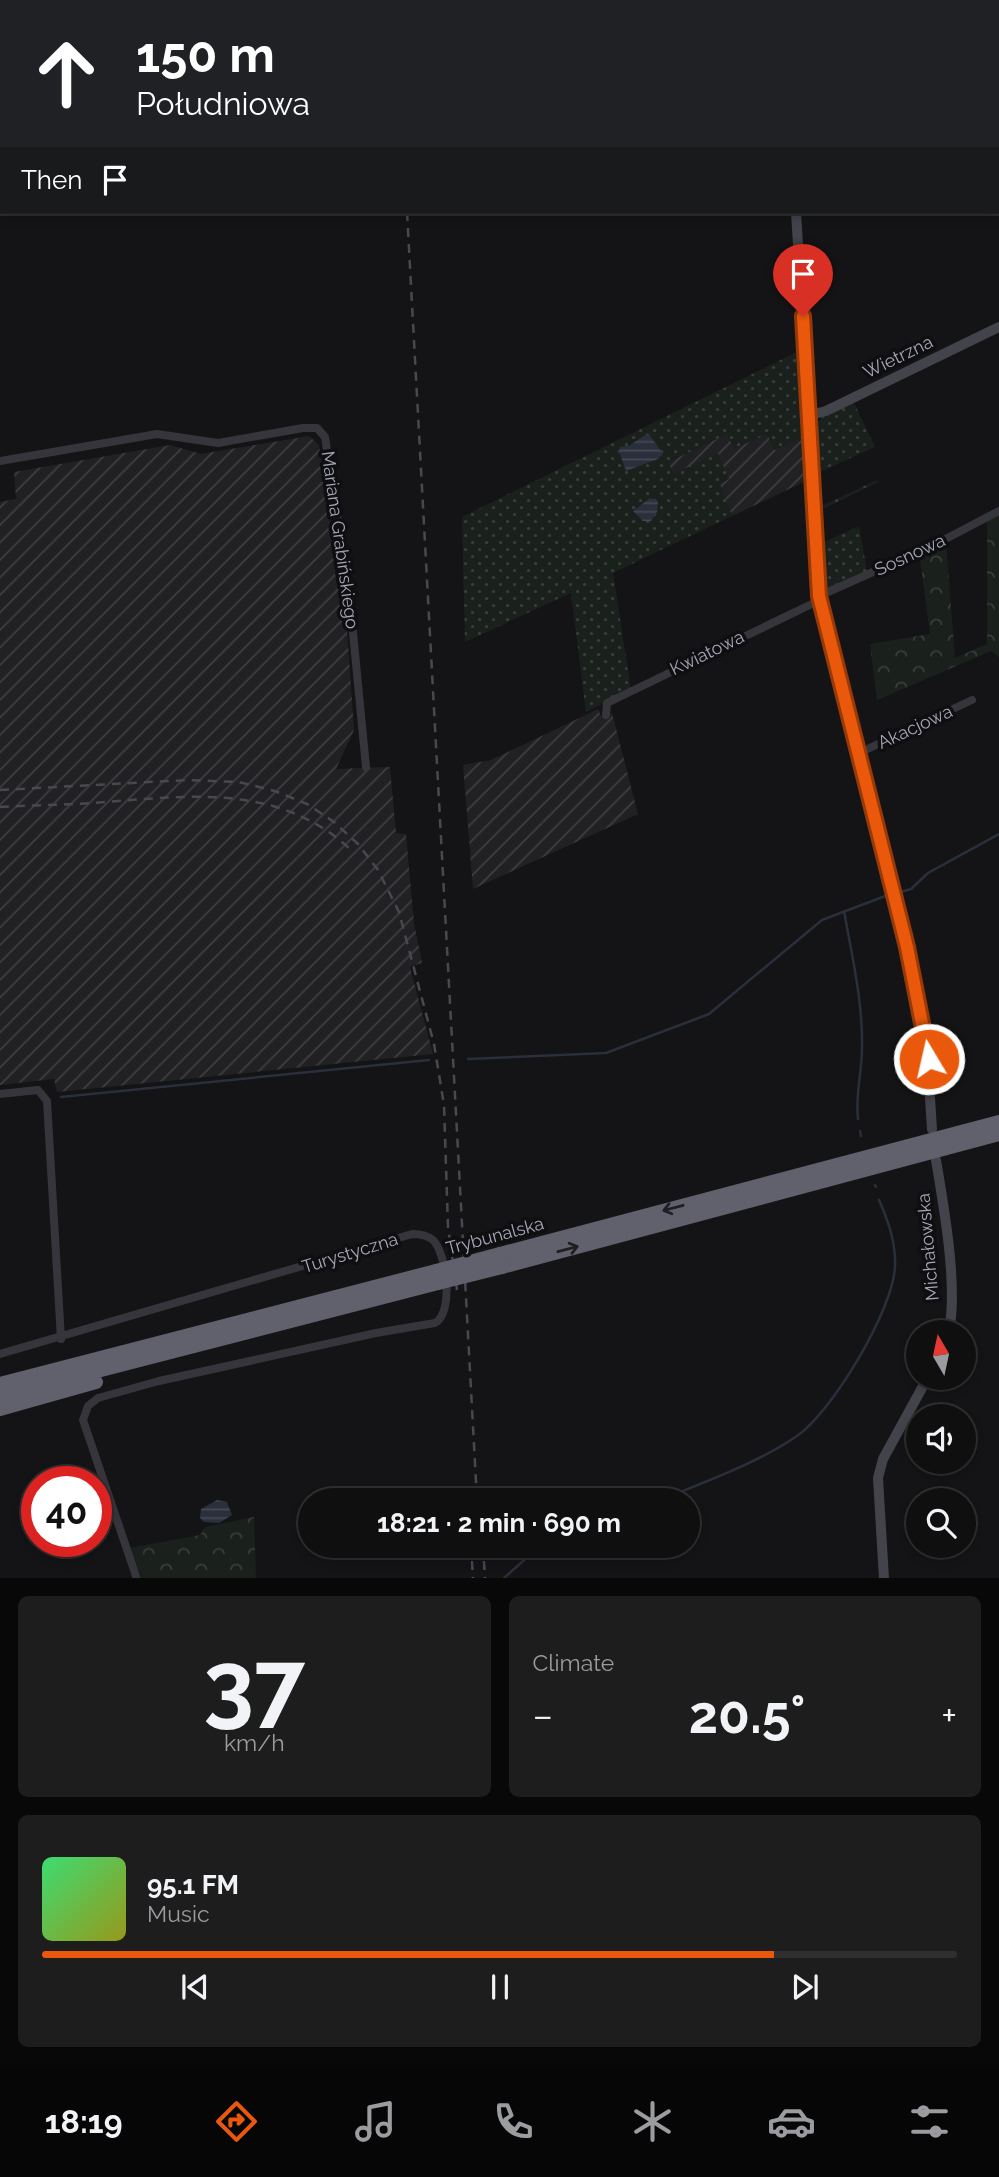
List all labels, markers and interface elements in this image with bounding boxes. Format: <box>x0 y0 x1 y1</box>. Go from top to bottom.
text: 150 m <box>136 26 275 83</box>
icon: ahead <box>21 28 112 119</box>
text: Południowa <box>136 85 310 122</box>
icon: arrive <box>96 161 134 199</box>
text: Then <box>21 165 82 195</box>
pin <box>773 244 833 316</box>
icon: arrive <box>784 255 822 293</box>
street label: Wietrzna <box>860 331 936 382</box>
street label: Mariana Grabińskiego <box>318 450 363 631</box>
street label: Sosnowa <box>871 529 948 580</box>
street label: Kwiatowa <box>666 626 747 679</box>
street label: Akacjowa <box>874 700 955 753</box>
position arrow <box>892 1022 966 1096</box>
street label: Michałowska <box>912 1192 943 1302</box>
one-way arrow <box>662 1202 684 1215</box>
street label: Trybunalska <box>444 1212 546 1259</box>
street label: Turystyczna <box>299 1228 400 1277</box>
one-way arrow <box>556 1242 578 1255</box>
north arrow <box>906 1320 976 1390</box>
map controls <box>906 1320 976 1558</box>
button: sound <box>906 1404 976 1474</box>
speed limit sign: 40 <box>21 1466 112 1557</box>
button: search <box>906 1488 976 1558</box>
text: 18:21 · 2 min · 690 m <box>377 1508 621 1538</box>
text: 37 <box>203 1630 305 1737</box>
text: Climate <box>533 1649 614 1676</box>
text: 20.5° <box>689 1684 805 1745</box>
text: − <box>533 1693 553 1738</box>
text: + <box>941 1693 957 1738</box>
text: km/h <box>224 1729 285 1756</box>
text: 95.1 FM <box>147 1870 239 1900</box>
text: Music <box>147 1900 210 1927</box>
icon: previous <box>176 1968 214 2006</box>
icon: pause <box>481 1968 519 2006</box>
icon: next <box>786 1968 824 2006</box>
icon: directions <box>212 2097 261 2146</box>
icon: music <box>351 2097 400 2146</box>
icon: phone <box>489 2097 538 2146</box>
icon: climate <box>628 2097 677 2146</box>
icon: car <box>767 2097 816 2146</box>
icon: filters <box>905 2097 954 2146</box>
text: 18:19 <box>45 2103 123 2140</box>

